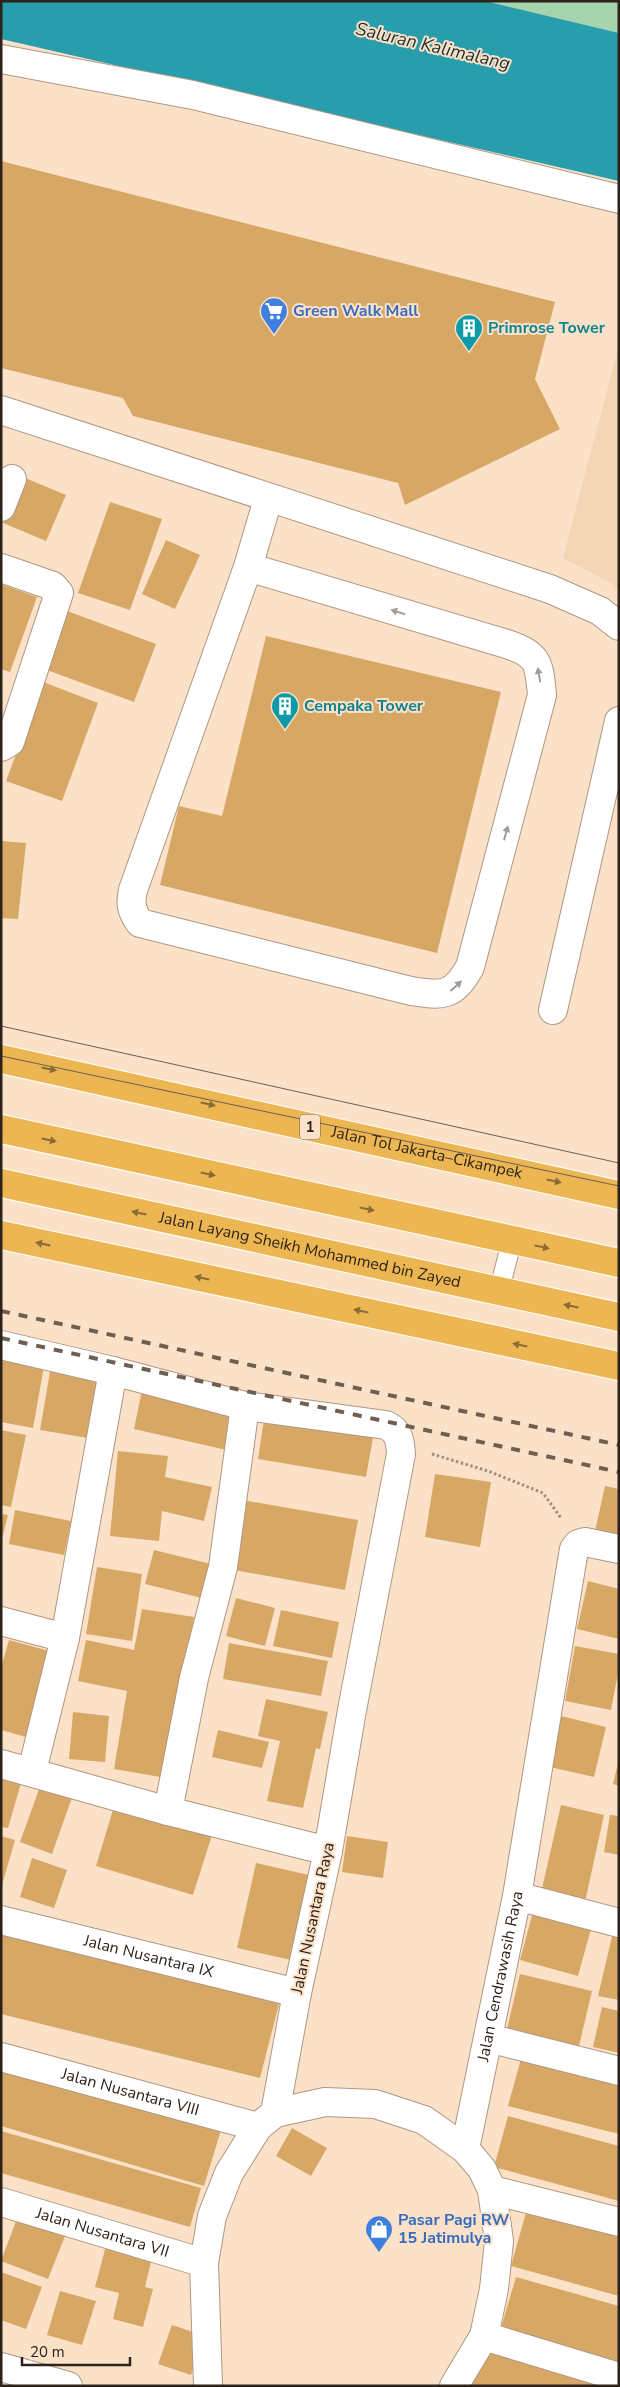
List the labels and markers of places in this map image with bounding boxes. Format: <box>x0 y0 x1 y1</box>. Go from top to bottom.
supermarket icon: Green Walk Mall <box>259 296 289 335</box>
place label: Green Walk Mall <box>293 300 418 322</box>
building icon: Primrose Tower <box>454 313 484 352</box>
place label: Primrose Tower <box>488 317 606 339</box>
building icon: Cempaka Tower <box>270 691 300 730</box>
place label: Cempaka Tower <box>304 695 424 717</box>
place label: Pasar Pagi RW 15 Jatimulya <box>398 2209 510 2249</box>
shop icon: Pasar Pagi RW 15 Jatimulya <box>364 2214 394 2253</box>

